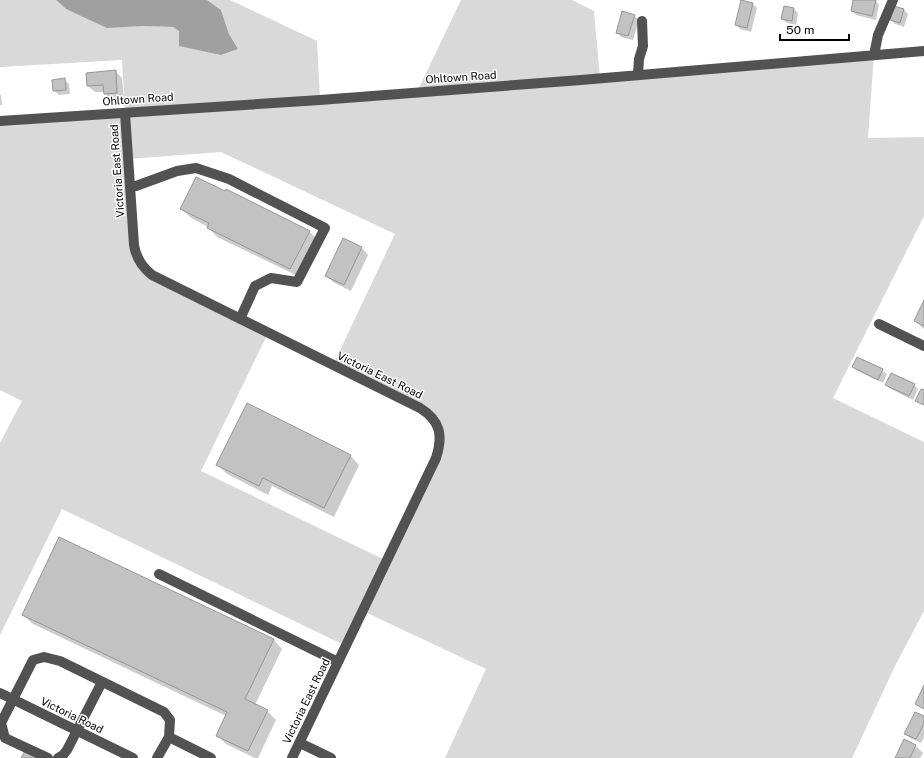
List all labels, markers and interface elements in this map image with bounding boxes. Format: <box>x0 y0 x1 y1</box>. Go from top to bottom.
scale bar <box>780 16 849 42</box>
text: 50 m <box>786 23 814 37</box>
street label: Ohltown Road <box>425 69 497 85</box>
street label: Ohltown Road <box>102 91 174 107</box>
street label: Victoria East Road <box>108 124 126 218</box>
street label: Victoria East Road <box>335 349 425 401</box>
street label: Victoria East Road <box>280 656 332 746</box>
street label: Victoria Road <box>39 695 105 735</box>

